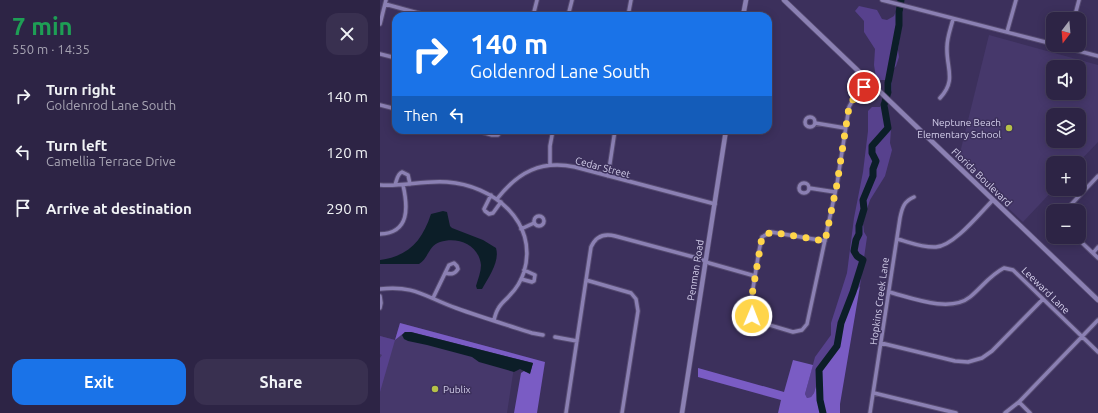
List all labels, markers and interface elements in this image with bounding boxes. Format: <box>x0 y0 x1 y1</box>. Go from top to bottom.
north arrow <box>1046 12 1086 52</box>
map controls <box>1046 12 1086 244</box>
text: 7 min <box>12 13 73 40</box>
button: close <box>326 13 368 55</box>
icon: right <box>404 28 456 80</box>
text: 140 m <box>470 28 548 59</box>
text: 550 m · 14:35 <box>12 42 90 56</box>
button: sound <box>1046 60 1086 100</box>
text: Goldenrod Lane South <box>470 61 650 81</box>
pin <box>847 70 881 104</box>
icon: arrive <box>853 76 875 98</box>
text: Turn right <box>46 81 116 98</box>
icon: right <box>12 85 34 107</box>
text: 140 m <box>326 88 368 105</box>
text: Goldenrod Lane South <box>46 98 176 112</box>
icon: left <box>446 104 468 126</box>
text: Then <box>404 107 438 124</box>
button: layers <box>1046 108 1086 148</box>
place label: Neptune Beach Elementary School <box>917 117 1001 140</box>
marker: Neptune Beach Elementary School <box>1004 123 1014 133</box>
text: Turn left <box>46 137 107 154</box>
icon: left <box>12 141 34 163</box>
text: 120 m <box>326 144 368 161</box>
street label: Florida Boulevard <box>949 146 1014 209</box>
text: Camellia Terrace Drive <box>46 154 176 168</box>
street label: Cedar Street <box>574 155 632 180</box>
button: + <box>1046 156 1086 196</box>
icon: arrive <box>12 197 34 219</box>
text: Arrive at destination <box>46 200 192 217</box>
text: 290 m <box>326 200 368 217</box>
button: − <box>1046 204 1086 244</box>
street label: Penman Road <box>685 239 706 301</box>
street label: Hopkins Creek Lane <box>868 257 891 346</box>
street label: Leeward Lane <box>1019 265 1072 316</box>
position arrow <box>731 295 773 337</box>
button: Exit <box>12 359 186 405</box>
button: Share <box>194 359 368 405</box>
marker: Publix <box>430 384 440 394</box>
place label: Publix <box>443 384 471 395</box>

